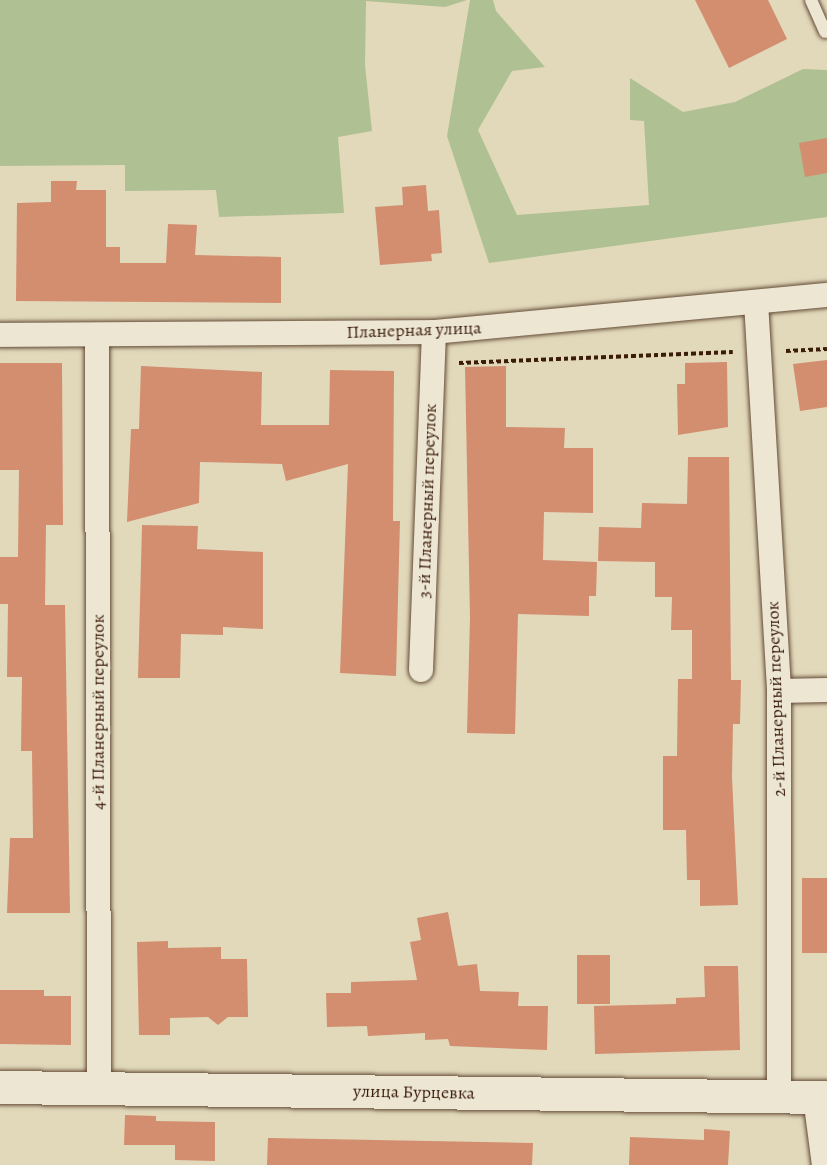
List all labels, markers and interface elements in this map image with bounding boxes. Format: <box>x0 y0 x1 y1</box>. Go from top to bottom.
street label: Планерная улица <box>346 317 482 343</box>
street label: 3-й Планерный переулок <box>413 403 441 599</box>
street label: 2-й Планерный переулок <box>762 601 790 797</box>
street label: 4-й Планерный переулок <box>87 614 109 810</box>
street label: улица Бурцевка <box>353 1080 475 1104</box>

